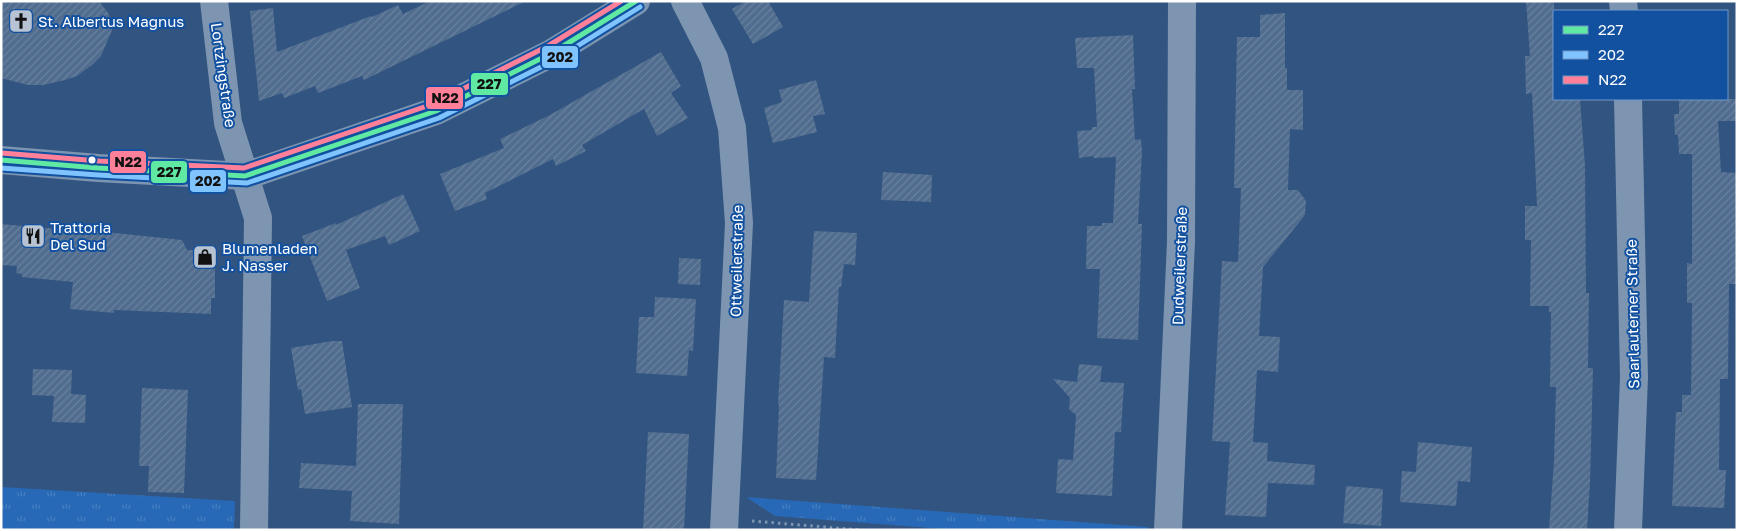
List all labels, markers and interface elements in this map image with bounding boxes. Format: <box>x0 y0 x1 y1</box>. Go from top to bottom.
church icon: St. Albertus Magnus <box>8 8 34 34</box>
legend <box>1553 10 1728 100</box>
place label: St. Albertus Magnus <box>38 12 184 30</box>
text: 227 <box>1598 20 1623 38</box>
street label: Lortzingstraße <box>208 22 240 129</box>
line badge: 202 <box>541 45 579 69</box>
text: 202 <box>1598 45 1625 63</box>
text: 202 <box>547 48 574 65</box>
text: N22 <box>1598 70 1627 88</box>
line badge: 227 <box>470 72 509 96</box>
text: 227 <box>477 75 502 92</box>
line badge: N22 <box>425 86 464 110</box>
text: N22 <box>431 89 459 106</box>
line badge: N22 <box>109 150 147 174</box>
text: N22 <box>114 153 142 170</box>
unlabelled marker <box>87 155 97 165</box>
line badge: 227 <box>150 160 188 184</box>
text: 227 <box>157 163 182 180</box>
line badge: 202 <box>189 169 227 193</box>
text: 202 <box>195 172 222 189</box>
street label: Ottweilerstraße <box>726 204 746 317</box>
street label: Dudweilerstraße <box>1168 206 1190 325</box>
place label: Trattoria Del Sud <box>50 218 111 253</box>
restaurant icon: Trattoria Del Sud <box>20 223 46 249</box>
place label: Blumenladen J. Nasser <box>222 239 318 274</box>
street label: Saarlauterner Straße <box>1622 239 1642 389</box>
shop icon: Blumenladen J. Nasser <box>192 244 218 270</box>

